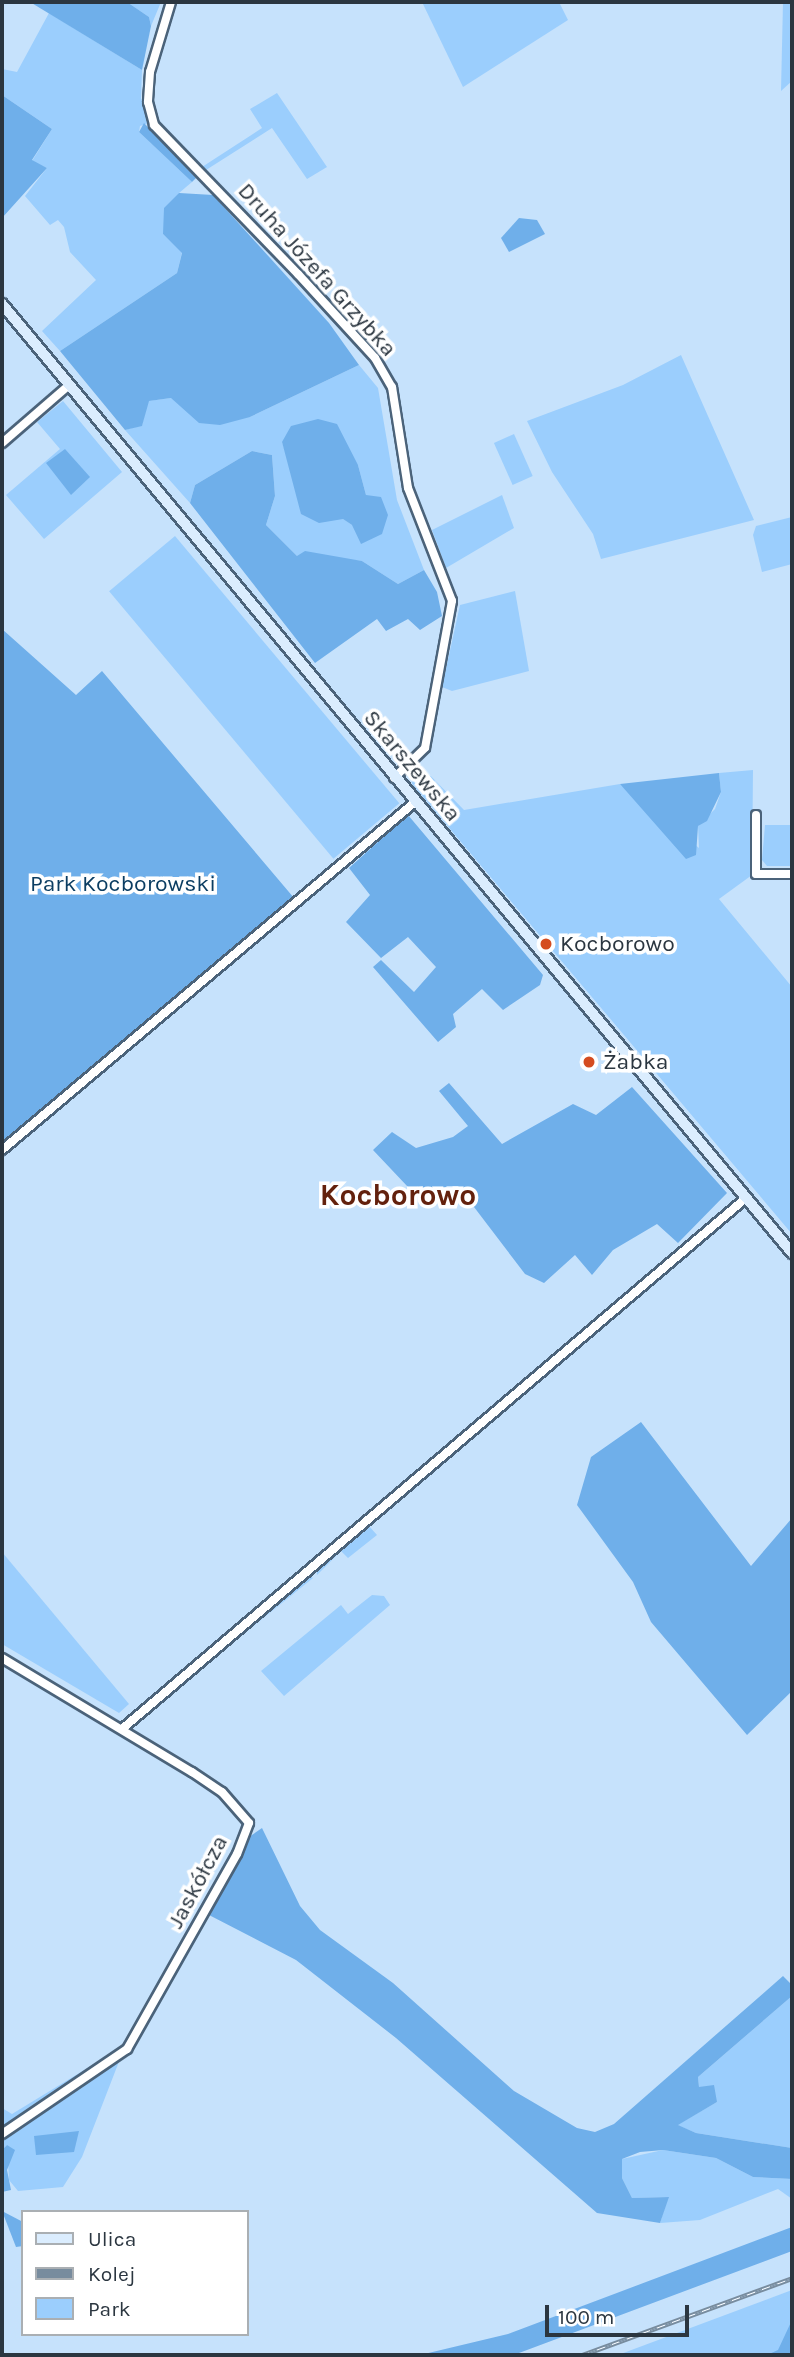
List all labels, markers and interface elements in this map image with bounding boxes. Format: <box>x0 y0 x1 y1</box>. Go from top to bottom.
street label: Druha Józefa Grzybka <box>232 178 402 362</box>
street label: Skarszewska <box>357 705 467 827</box>
park label: Park Kocborowski <box>30 870 216 898</box>
place label: Kocborowo <box>560 930 675 958</box>
marker: Kocborowo <box>538 936 554 952</box>
place label: Żabka <box>603 1048 669 1076</box>
marker: Żabka <box>581 1054 597 1070</box>
district label: Kocborowo <box>320 1177 476 1213</box>
street label: Jaskółcza <box>162 1831 234 1933</box>
legend <box>21 2210 248 2336</box>
text: Ulica <box>88 2227 136 2251</box>
text: Kolej <box>88 2262 135 2286</box>
scale bar <box>549 2290 692 2334</box>
text: Park <box>88 2297 131 2321</box>
text: 100 m <box>558 2305 615 2329</box>

